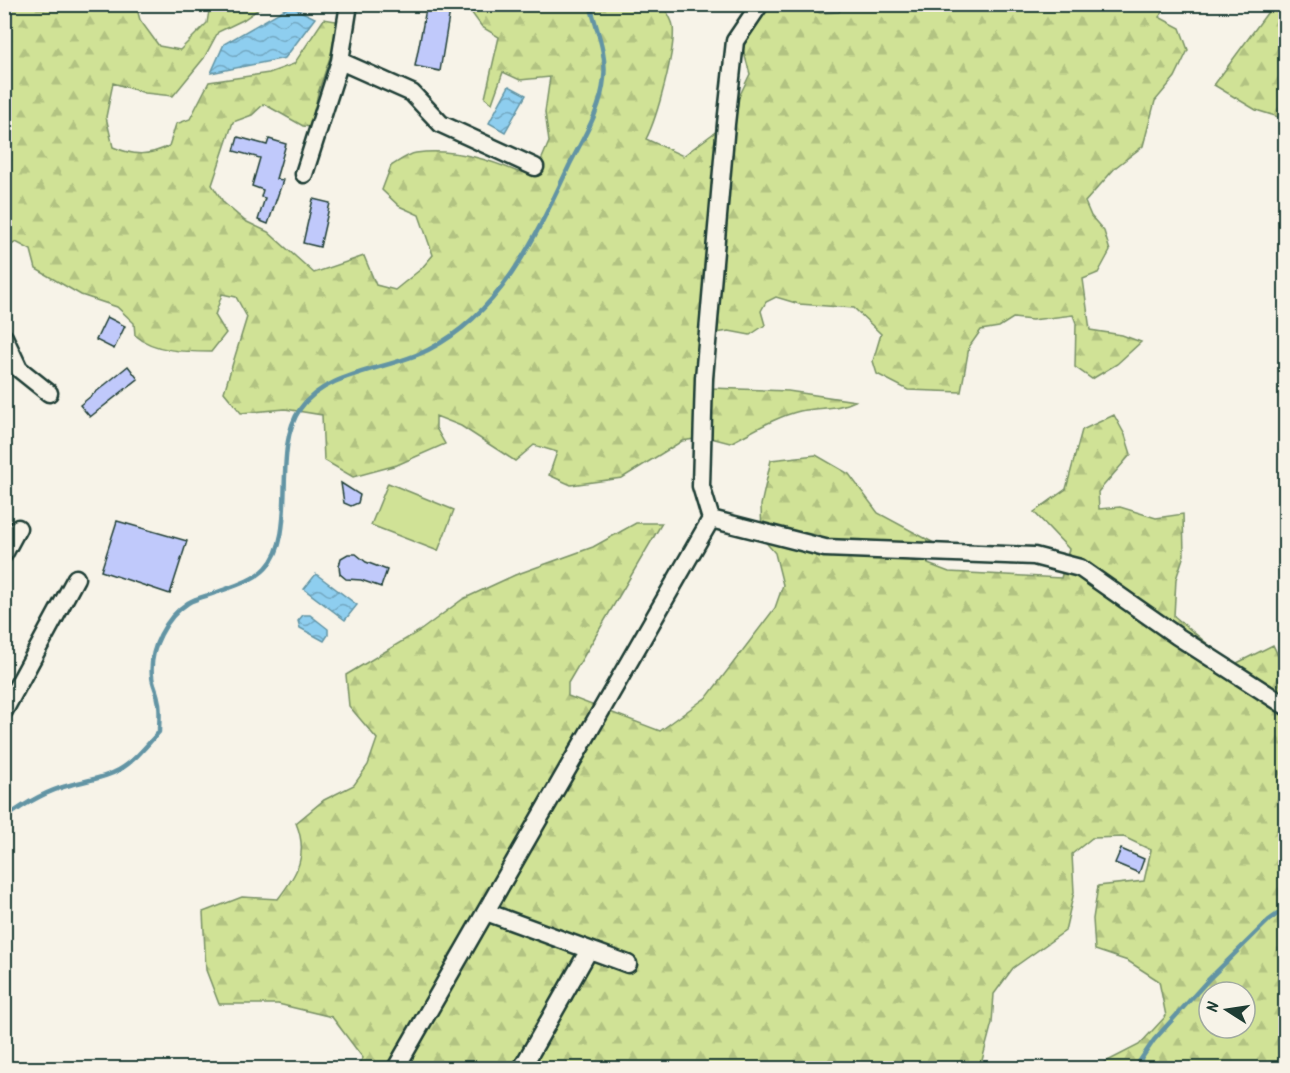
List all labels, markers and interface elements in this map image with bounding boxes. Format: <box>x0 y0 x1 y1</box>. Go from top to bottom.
north arrow <box>1197 980 1257 1040</box>
text: N <box>1201 1000 1227 1015</box>

